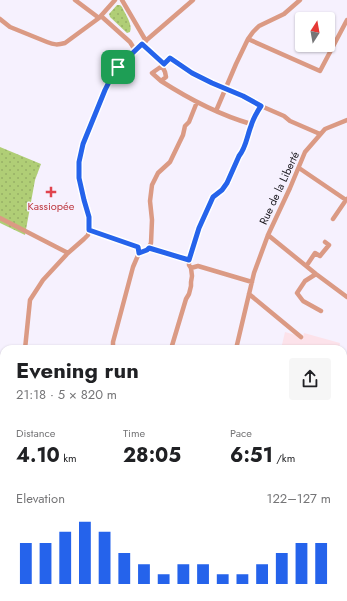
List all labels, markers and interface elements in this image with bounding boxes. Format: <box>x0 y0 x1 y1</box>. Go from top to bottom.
north arrow <box>295 12 335 52</box>
map controls <box>295 12 335 52</box>
pin <box>101 50 135 84</box>
icon: arrive <box>107 56 129 78</box>
street label: Rue de la Liberté <box>255 148 303 227</box>
marker: Kassiopée <box>45 186 57 198</box>
place label: Kassiopée <box>28 198 75 214</box>
text: Evening run <box>16 354 139 386</box>
button: share <box>289 358 331 400</box>
text: 21:18 · 5 × 820 m <box>16 385 117 404</box>
text: Distance <box>16 425 55 441</box>
text: Time <box>123 425 145 441</box>
text: Pace <box>230 425 252 441</box>
text: 4.10 <box>16 441 60 470</box>
text: 28:05 <box>123 441 181 470</box>
text: 6:51 <box>230 441 273 470</box>
text: km <box>60 450 77 466</box>
text: /km <box>273 450 295 466</box>
text: Elevation <box>16 489 65 508</box>
text: 122–127 m <box>267 489 331 508</box>

